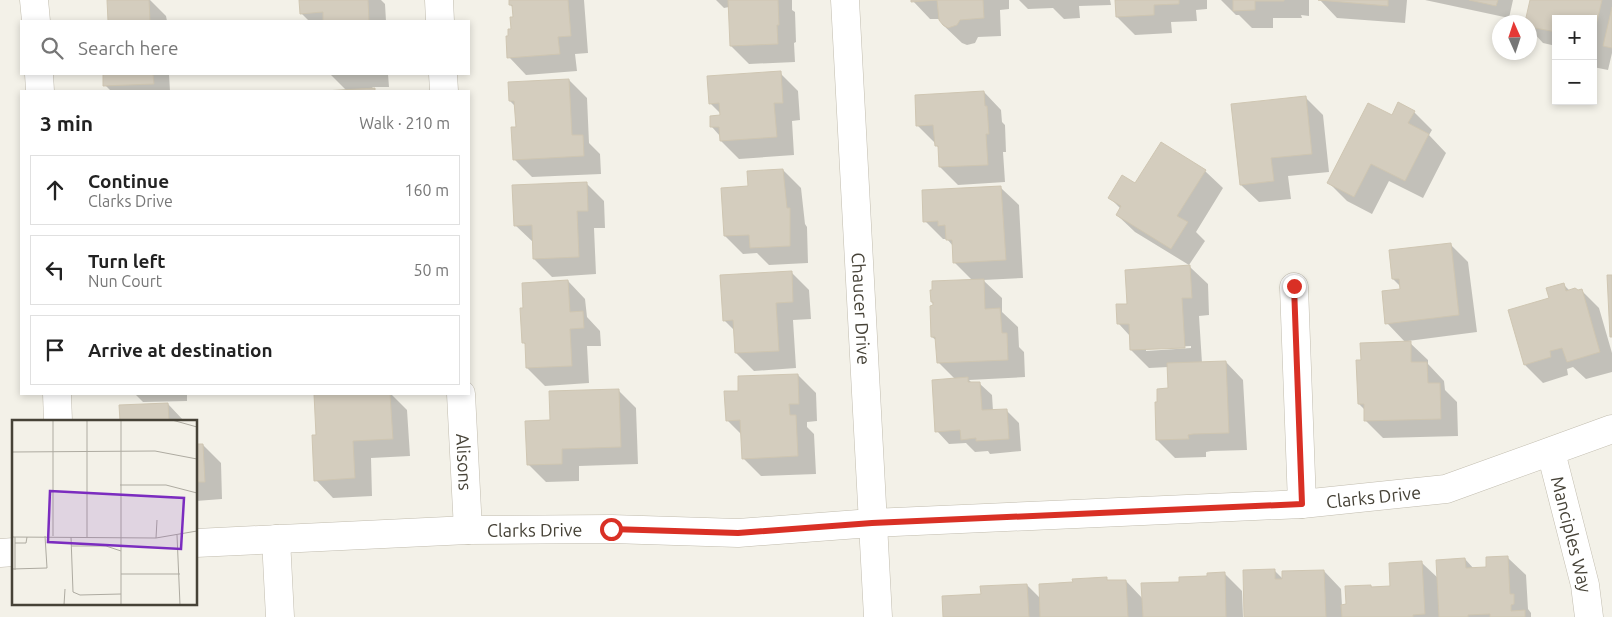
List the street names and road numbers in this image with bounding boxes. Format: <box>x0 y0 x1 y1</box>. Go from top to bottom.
street label: Chaucer Drive <box>849 252 874 365</box>
street label: Alisons <box>453 433 476 491</box>
street label: Manciples Way <box>1548 474 1596 594</box>
street label: Clarks Drive <box>1325 482 1422 511</box>
street label: Clarks Drive <box>487 519 583 540</box>

